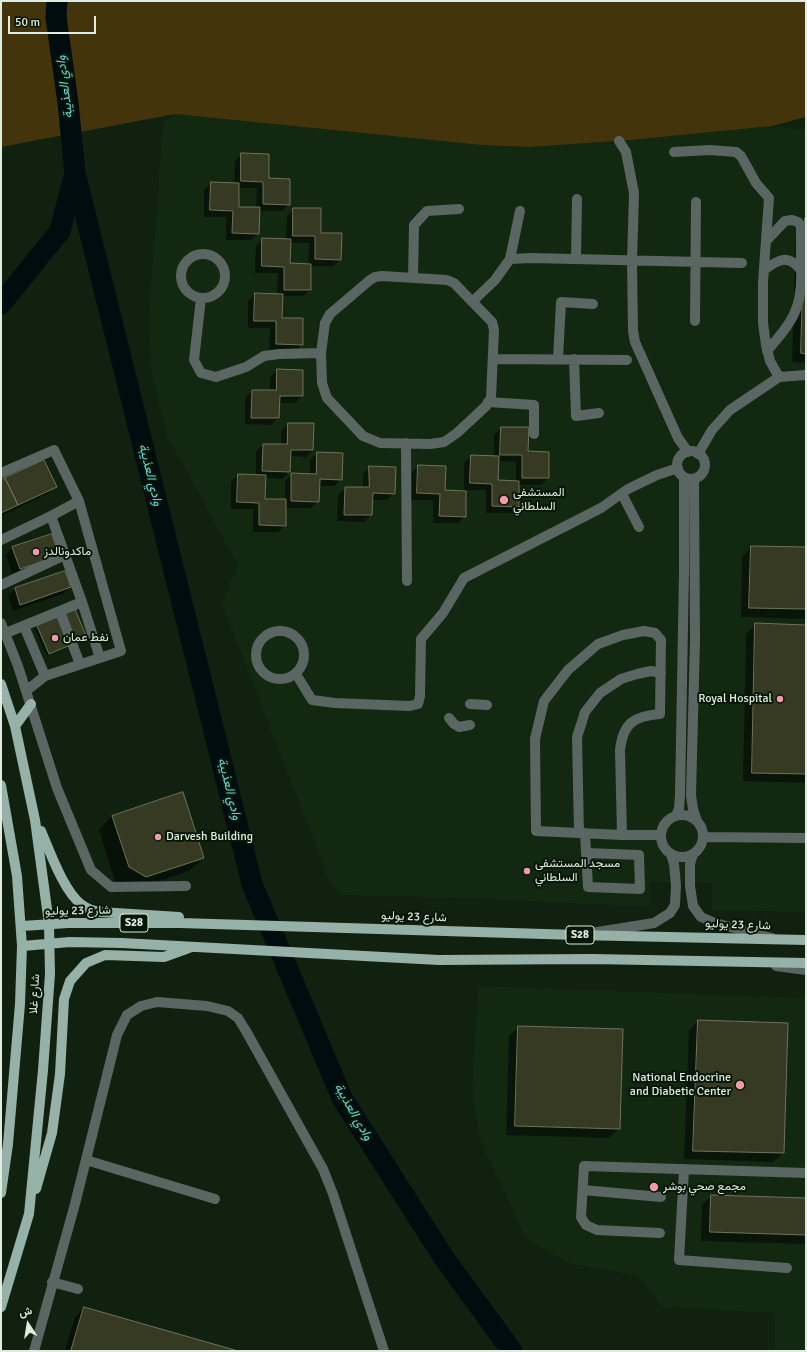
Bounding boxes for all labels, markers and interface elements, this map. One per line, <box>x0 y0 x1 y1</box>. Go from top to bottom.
scale bar <box>10 8 98 34</box>
text: 50 m <box>15 15 40 30</box>
water label: وادي العذيبة <box>53 55 77 119</box>
water label: وادي العذيبة <box>135 442 165 508</box>
place label: المستشفى السلطاني <box>513 486 564 514</box>
marker: المستشفى السلطاني <box>498 494 510 506</box>
place label: ماكدونالدز <box>44 545 91 559</box>
marker: ماكدونالدز <box>31 547 41 557</box>
place label: نفط عمان <box>63 631 109 645</box>
marker: نفط عمان <box>50 633 60 643</box>
place label: Royal Hospital <box>698 692 772 706</box>
marker: Royal Hospital <box>775 694 785 704</box>
water label: وادي العذيبة <box>214 756 244 822</box>
place label: Darvesh Building <box>166 830 253 844</box>
marker: Darvesh Building <box>153 832 163 842</box>
place label: مسجد المستشفى السلطاني <box>535 857 620 885</box>
marker: مسجد المستشفى السلطاني <box>522 866 532 876</box>
street label: شارع 23 يوليو <box>45 903 111 919</box>
street label: شارع 23 يوليو <box>381 909 447 925</box>
road number: S28 <box>120 914 148 932</box>
street label: شارع 23 يوليو <box>705 917 771 933</box>
road number: S28 <box>566 926 594 944</box>
street label: شارع غلا <box>27 974 43 1014</box>
place label: National Endocrine and Diabetic Center <box>630 1071 731 1099</box>
marker: National Endocrine and Diabetic Center <box>734 1079 746 1091</box>
water label: وادي العذيبة <box>330 1081 376 1143</box>
place label: مجمع صحي بوشر <box>663 1180 746 1194</box>
marker: مجمع صحي بوشر <box>648 1181 660 1193</box>
north arrow <box>8 1304 48 1344</box>
text: ش <box>18 1304 33 1320</box>

